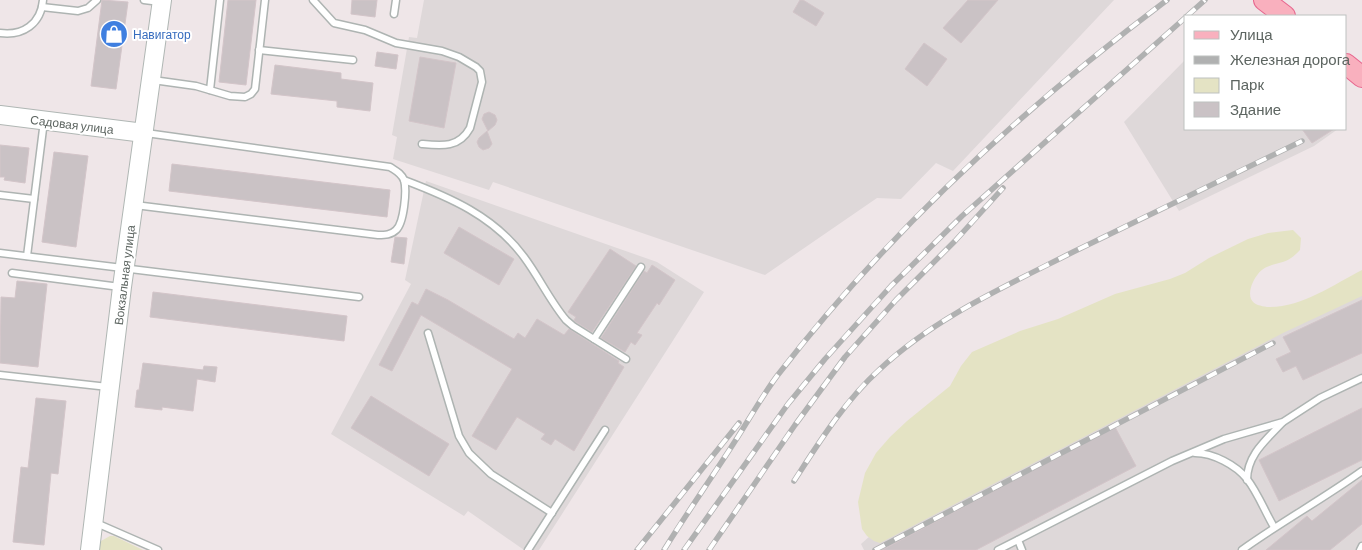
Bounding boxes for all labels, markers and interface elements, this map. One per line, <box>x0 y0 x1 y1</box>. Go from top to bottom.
legend <box>1184 15 1347 130</box>
shop icon: Навигатор <box>99 19 129 49</box>
text: Улица <box>1230 25 1273 43</box>
place label: Навигатор <box>133 27 191 42</box>
text: Железная дорога <box>1230 50 1351 68</box>
text: Парк <box>1230 75 1264 93</box>
text: Здание <box>1230 100 1281 118</box>
street label: Садовая улица <box>29 112 115 137</box>
street label: Вокзальная улица <box>111 224 138 326</box>

